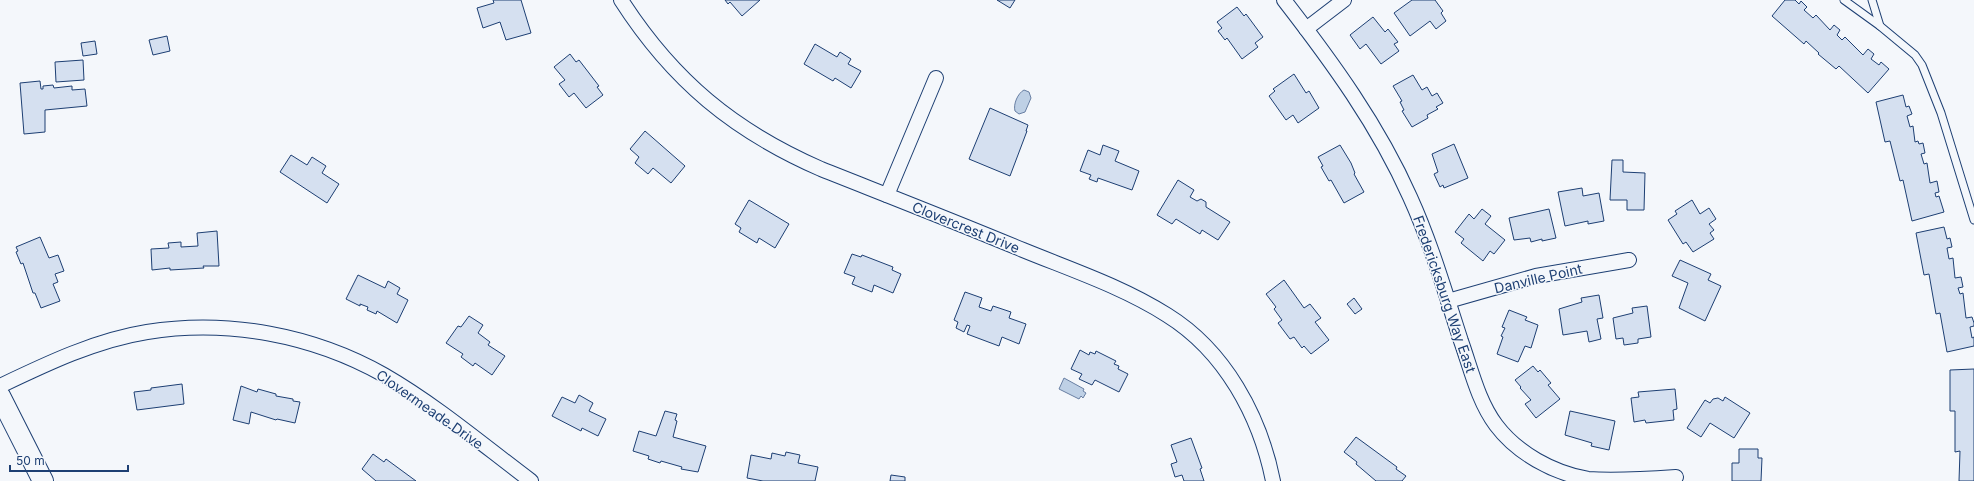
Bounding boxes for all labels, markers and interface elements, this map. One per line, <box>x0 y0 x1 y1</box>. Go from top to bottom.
street label: Clovercrest Drive <box>910 198 1022 256</box>
street label: Fredericksburg Way East <box>1410 213 1480 375</box>
street label: Danville Point <box>1492 260 1584 296</box>
street label: Clovermeade Drive <box>373 366 487 452</box>
scale bar <box>10 447 128 473</box>
text: 50 m <box>16 453 45 468</box>

